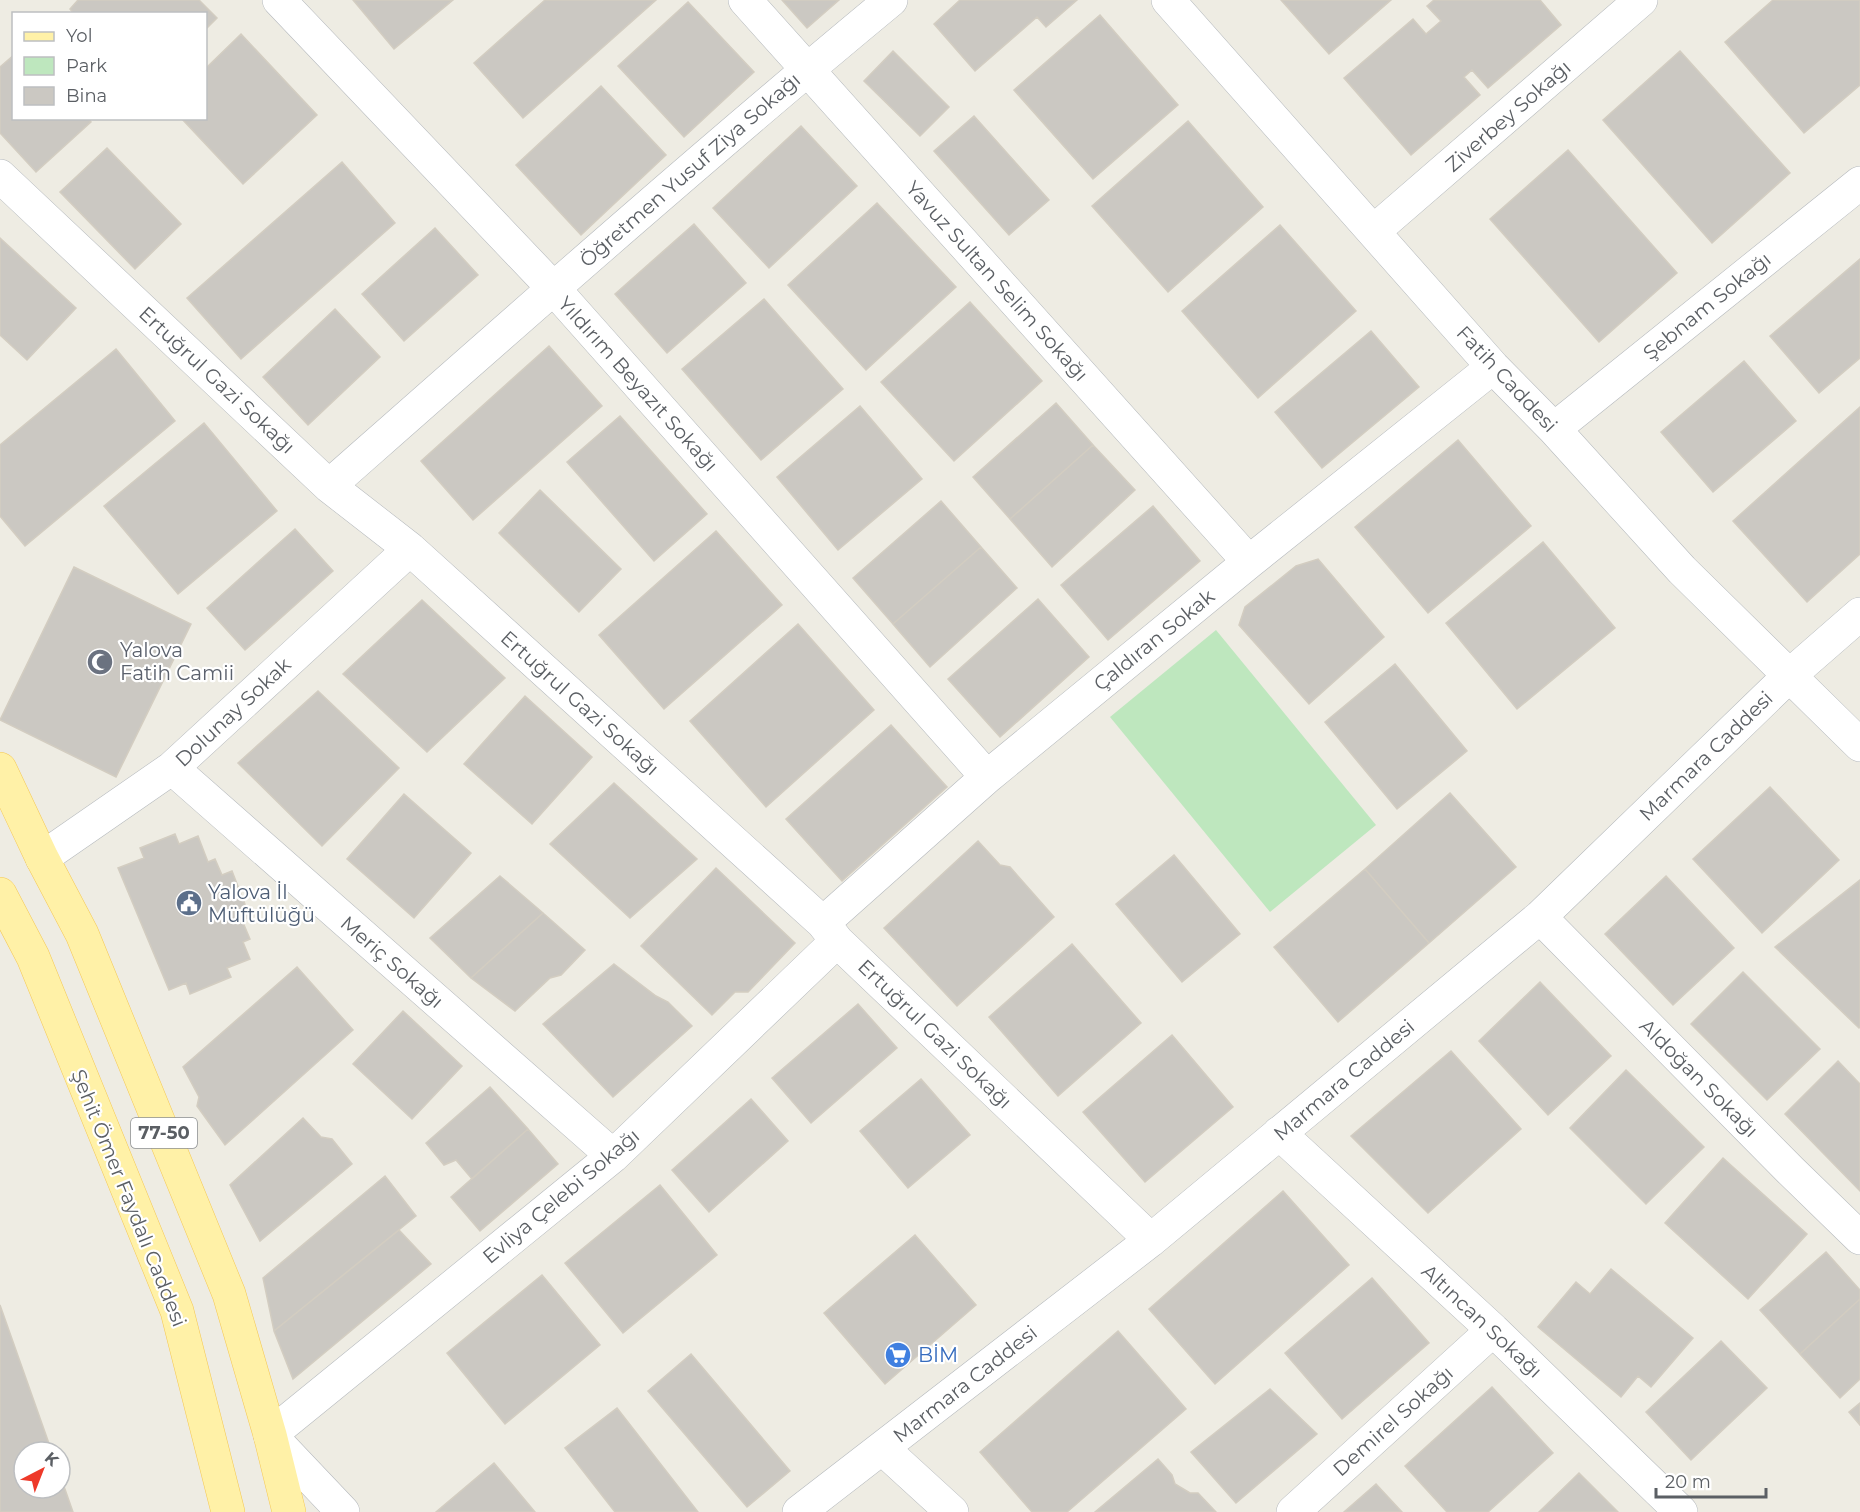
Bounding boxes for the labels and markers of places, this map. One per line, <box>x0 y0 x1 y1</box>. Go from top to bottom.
place label: Yalova Fatih Camii <box>120 638 234 685</box>
mosque icon: Yalova Fatih Camii <box>85 647 115 677</box>
place label: Yalova İl Müftülüğü <box>208 880 315 927</box>
public building icon: Yalova İl Müftülüğü <box>174 888 204 918</box>
supermarket icon: BİM <box>883 1340 913 1370</box>
place label: BİM <box>918 1343 958 1367</box>

